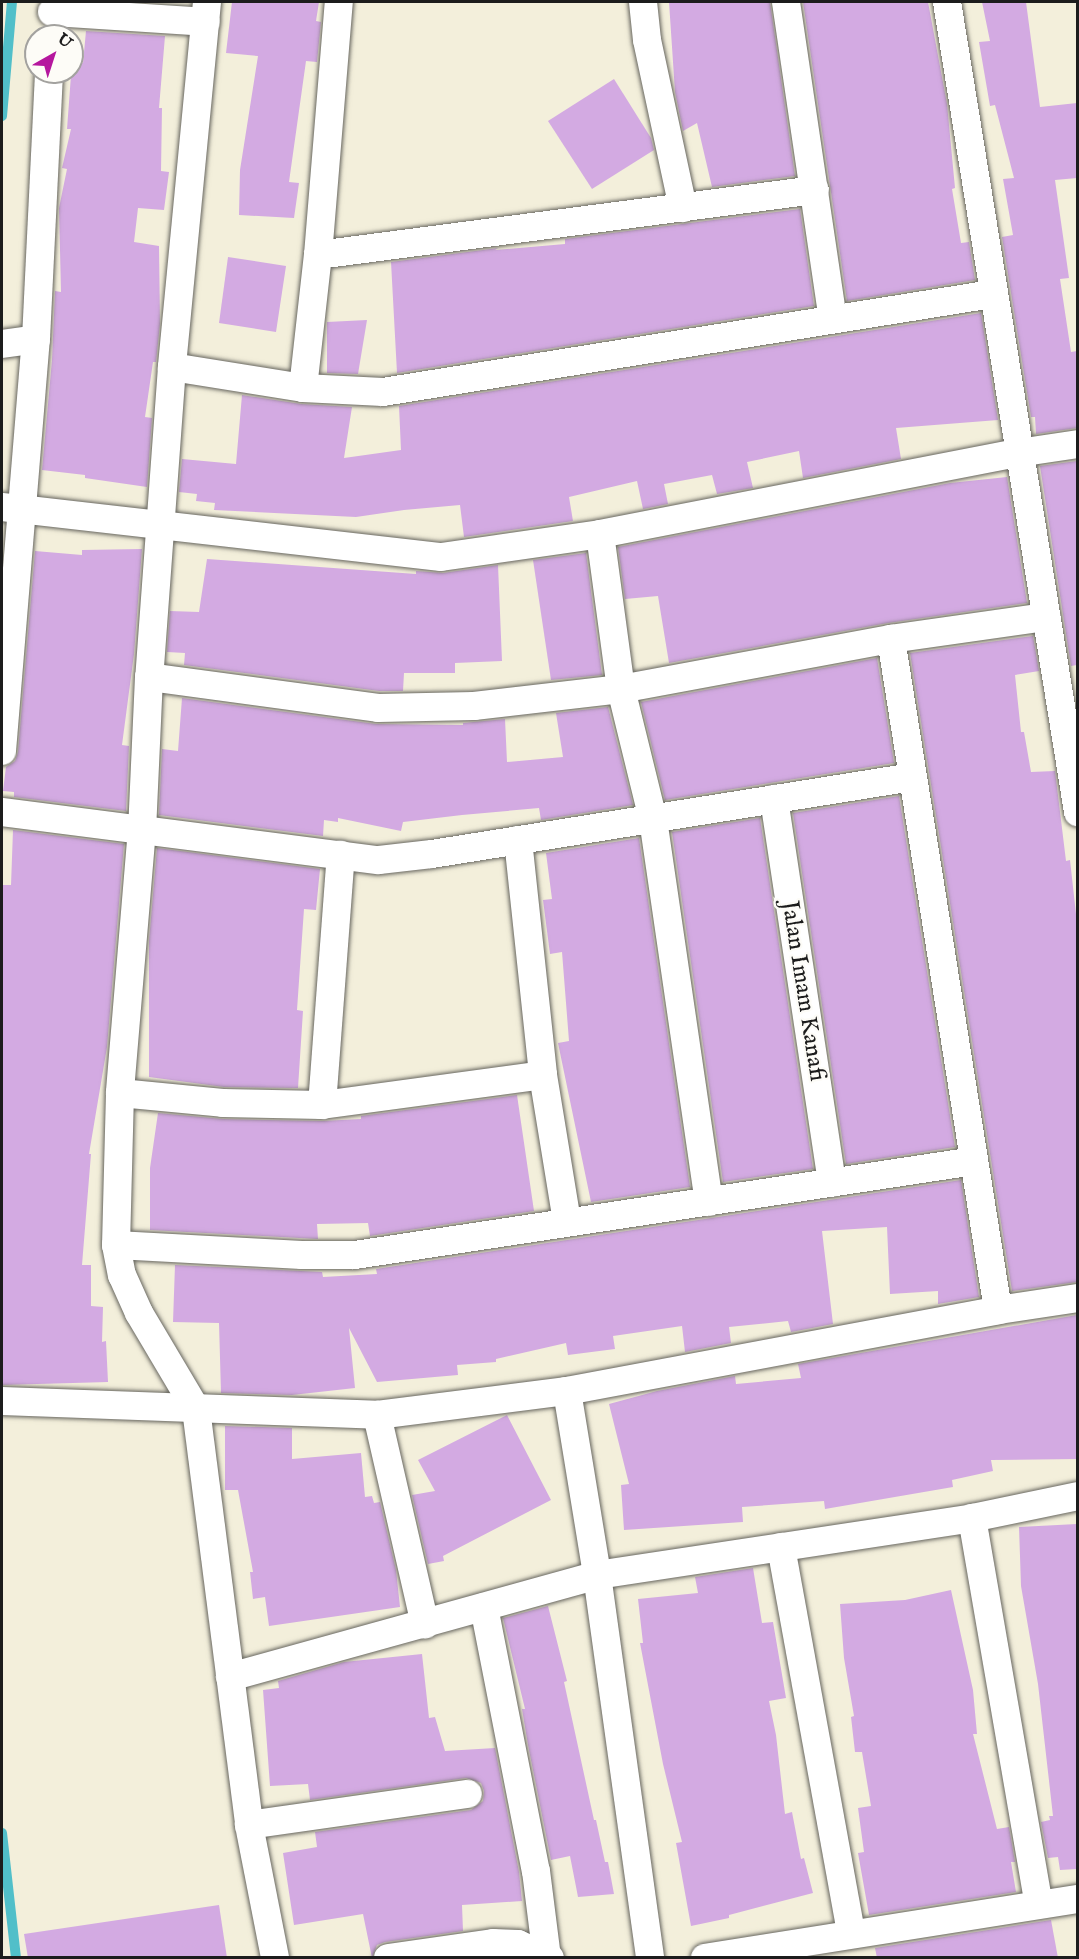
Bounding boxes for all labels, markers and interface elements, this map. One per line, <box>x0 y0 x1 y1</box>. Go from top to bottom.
north arrow <box>24 24 84 84</box>
text: U <box>53 30 76 54</box>
street label: Jalan Imam Kanafi <box>775 899 831 1083</box>

